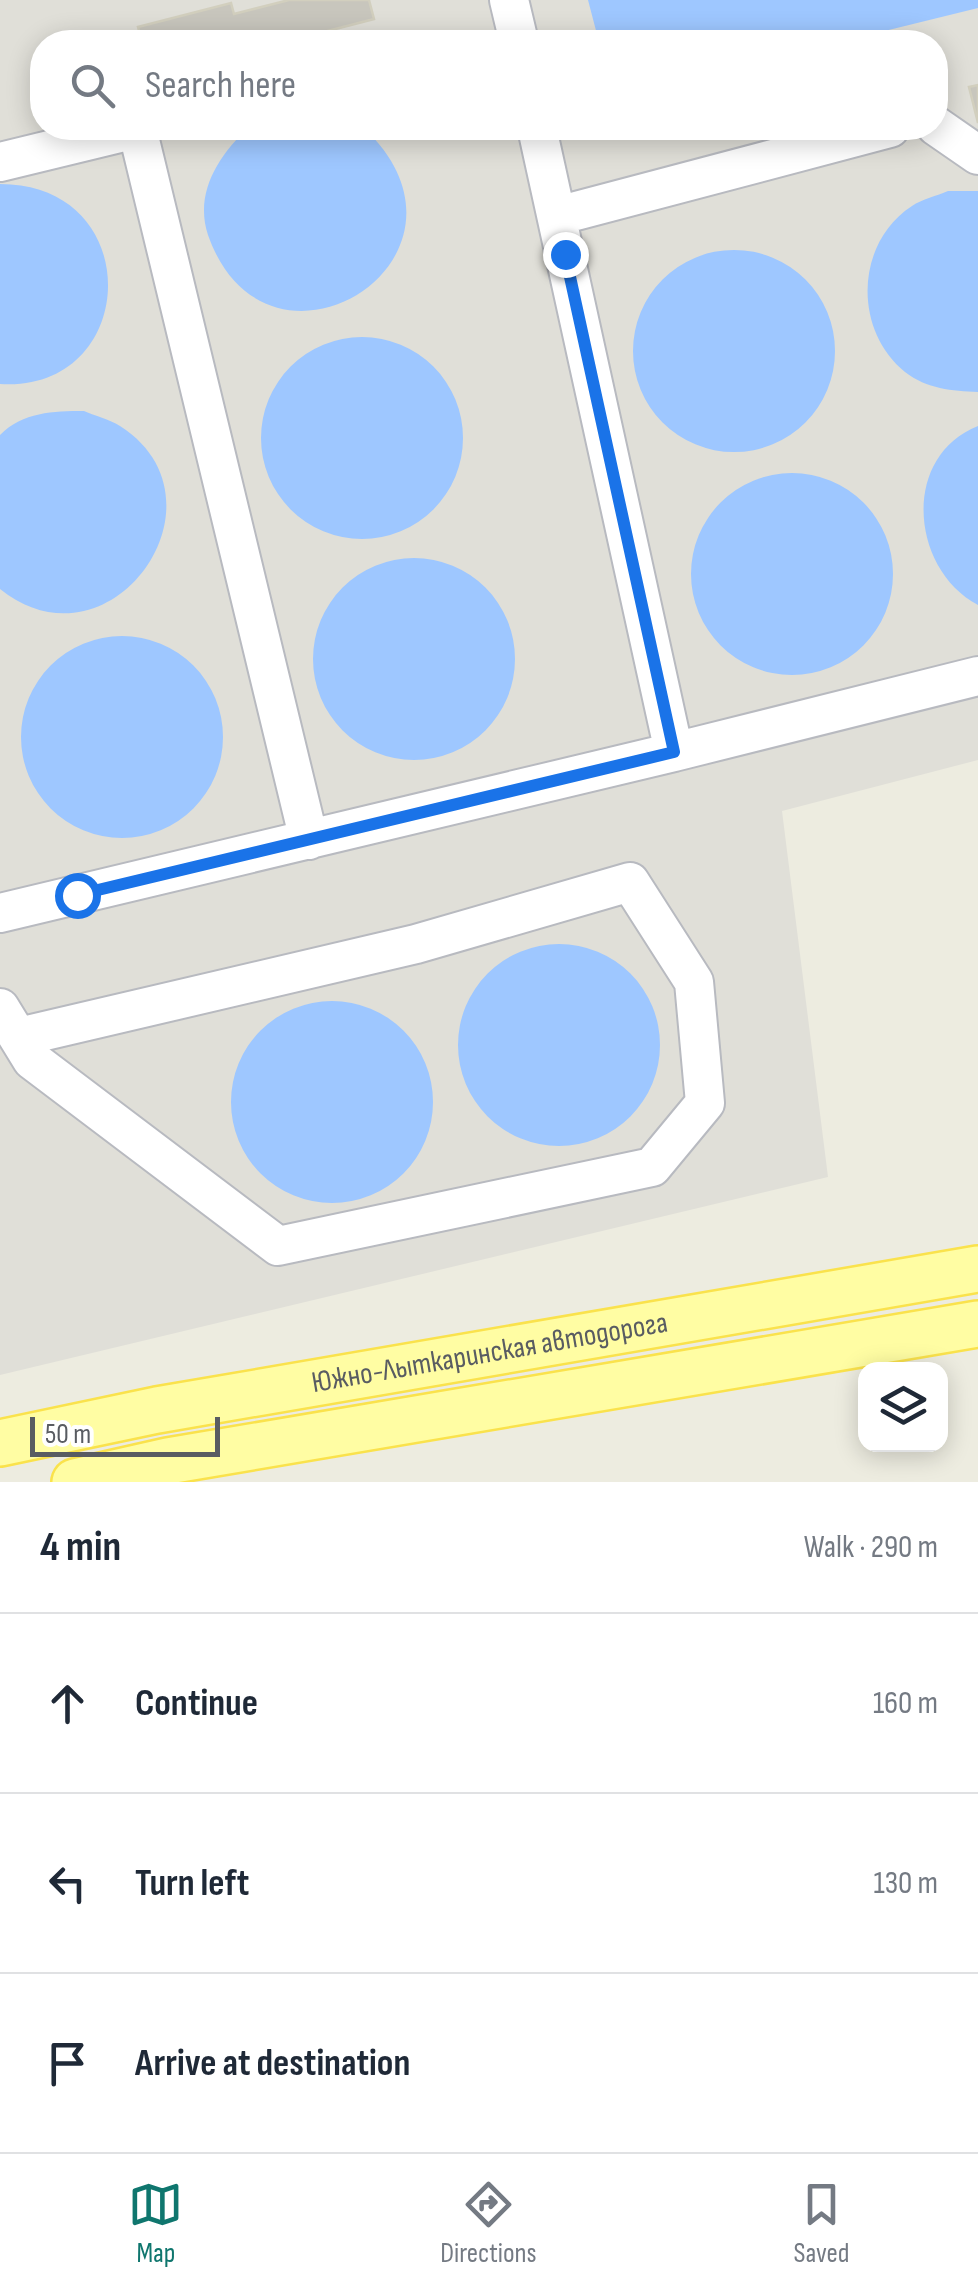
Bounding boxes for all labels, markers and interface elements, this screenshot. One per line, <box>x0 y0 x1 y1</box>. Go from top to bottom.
search box <box>30 30 948 140</box>
icon: search <box>65 58 120 113</box>
text: Search here <box>145 63 296 108</box>
route end <box>543 232 589 278</box>
route start <box>55 873 101 919</box>
street label: Южно-Лыткаринская автодорога <box>309 1305 670 1401</box>
map controls <box>858 1362 948 1452</box>
button: layers <box>858 1362 948 1452</box>
scale bar <box>30 1412 220 1456</box>
text: 50 m <box>45 1418 91 1451</box>
text: 4 min <box>40 1522 121 1573</box>
text: Walk · 290 m <box>804 1528 938 1567</box>
icon: ahead <box>40 1676 95 1731</box>
text: Continue <box>135 1681 258 1726</box>
text: 160 m <box>873 1684 938 1723</box>
icon: left <box>40 1856 95 1911</box>
text: Turn left <box>135 1861 249 1906</box>
text: 130 m <box>873 1864 938 1903</box>
icon: arrive <box>40 2036 95 2091</box>
text: Arrive at destination <box>135 2041 410 2086</box>
tab: Map <box>128 2177 183 2270</box>
tab: Directions <box>440 2177 537 2270</box>
tab: Saved <box>793 2177 850 2270</box>

